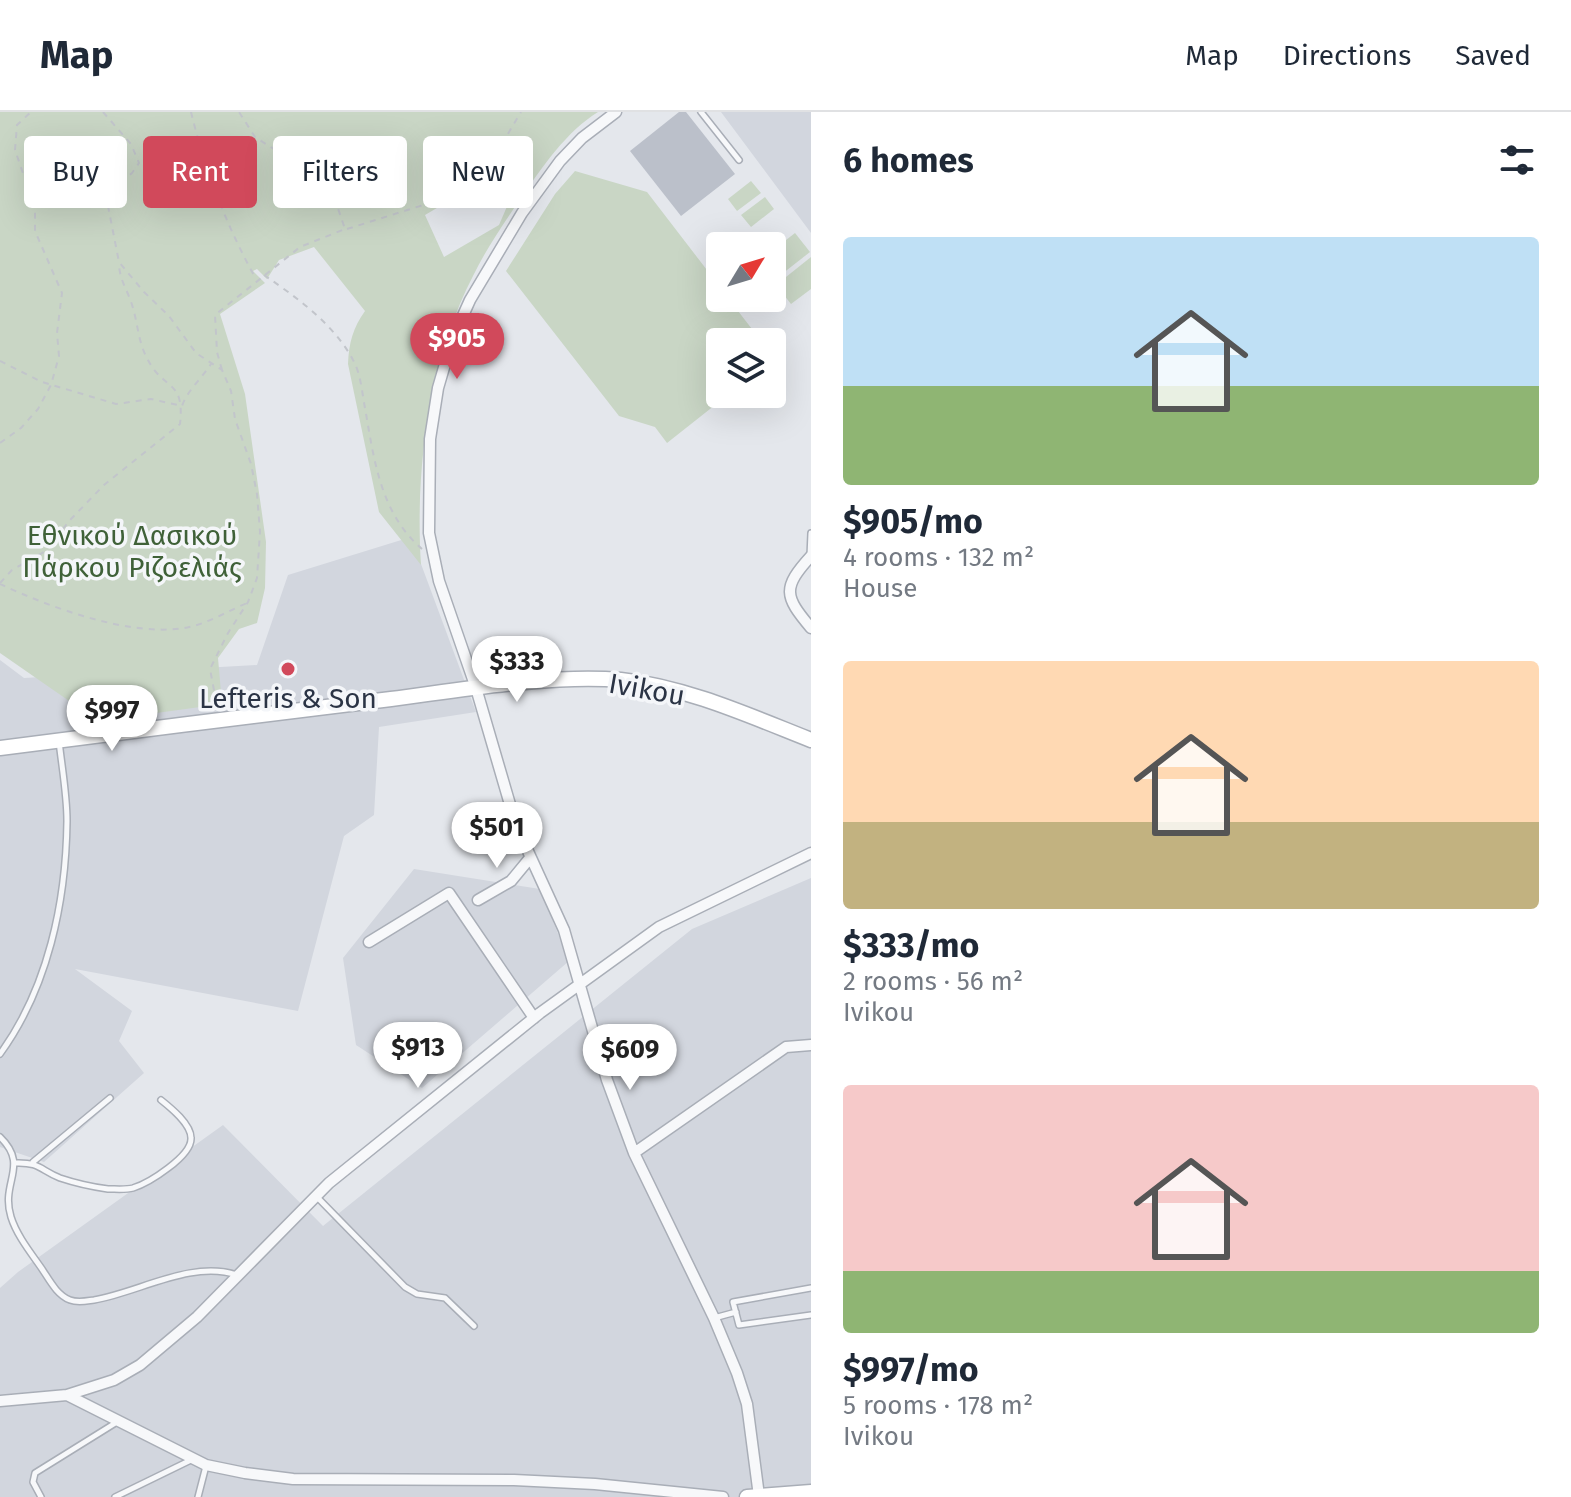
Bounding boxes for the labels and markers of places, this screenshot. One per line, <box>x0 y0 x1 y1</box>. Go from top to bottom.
pin: $905 <box>410 313 504 381</box>
pin: $333 <box>470 636 564 704</box>
marker: Lefteris & Son <box>279 660 297 678</box>
place label: Lefteris & Son <box>199 682 377 715</box>
pin: $997 <box>65 685 159 753</box>
pin: $501 <box>450 802 544 870</box>
pin: $913 <box>371 1022 465 1090</box>
pin: $609 <box>583 1024 677 1092</box>

